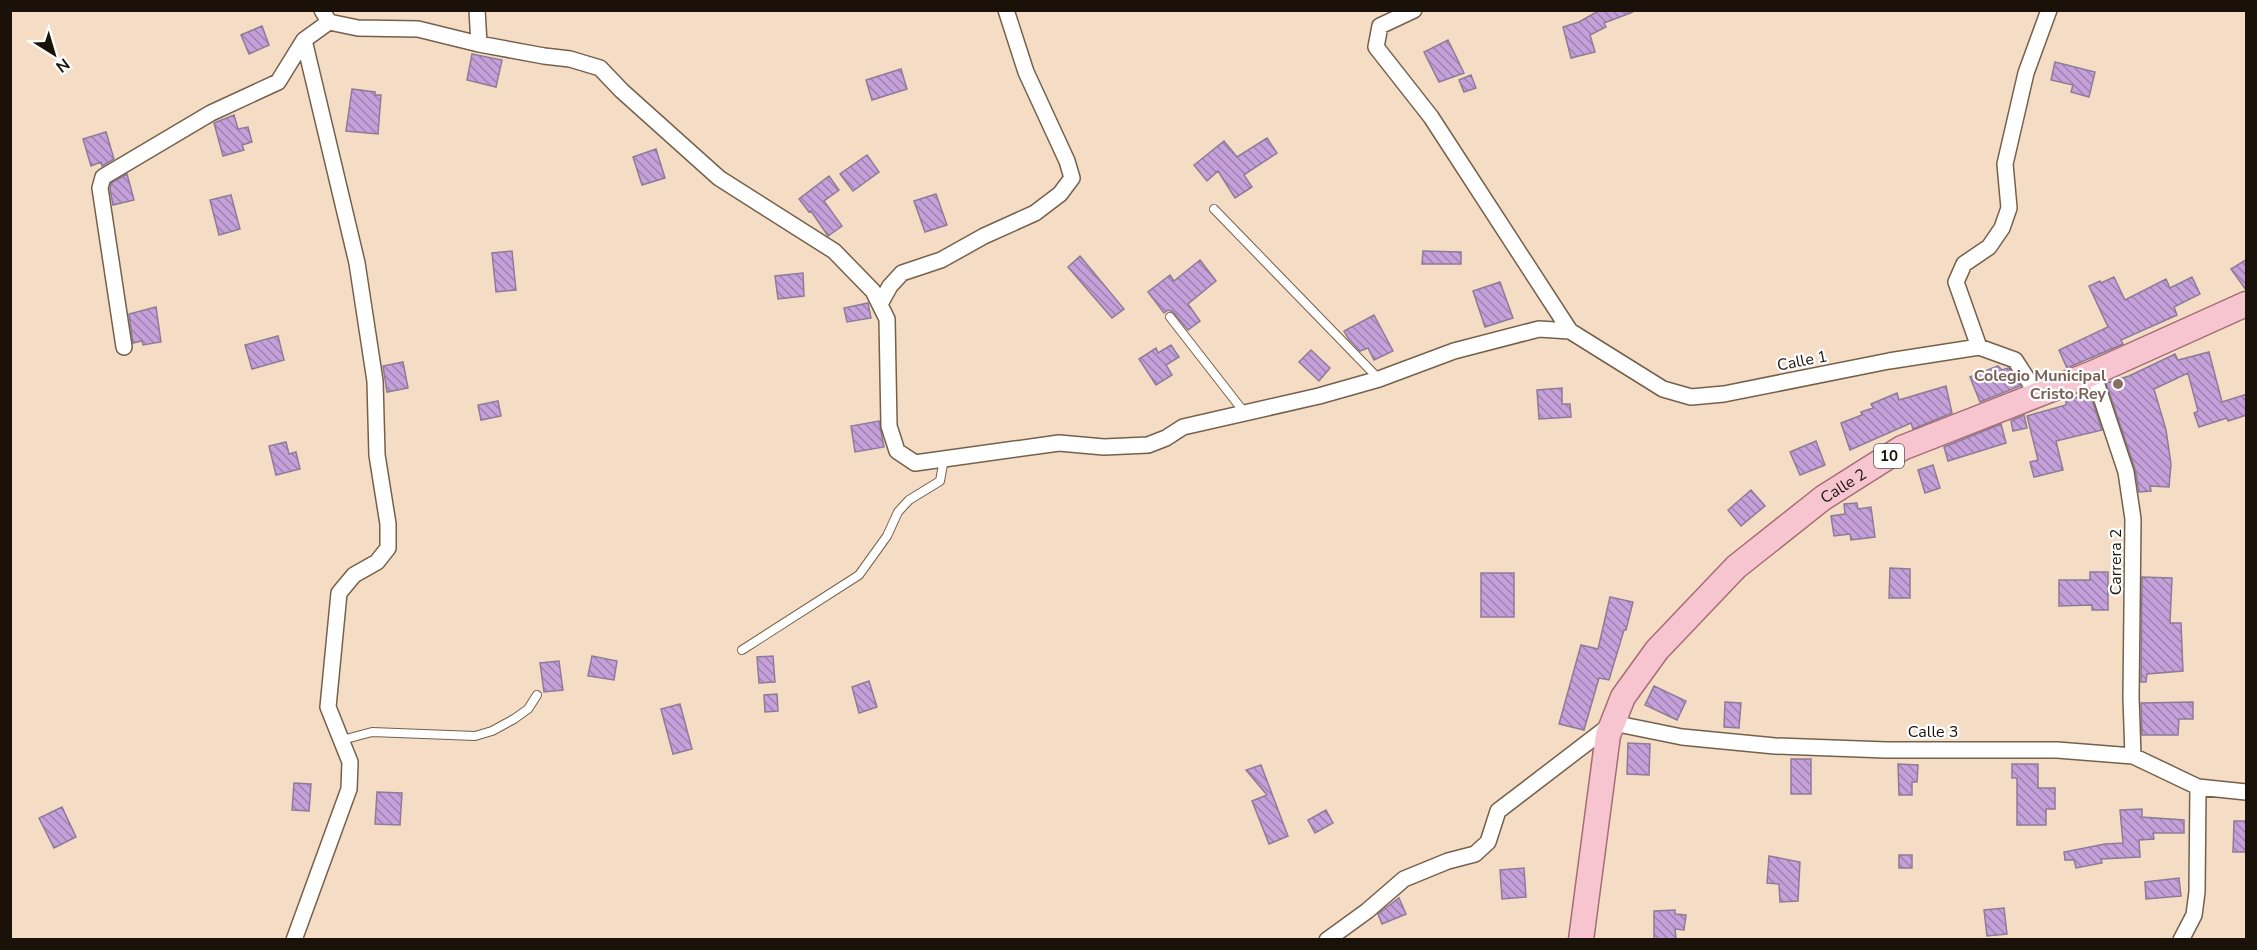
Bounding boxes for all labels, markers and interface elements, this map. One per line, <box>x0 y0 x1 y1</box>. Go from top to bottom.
north arrow <box>24 24 84 84</box>
text: N <box>51 53 74 78</box>
street label: Calle 1 <box>1775 345 1829 377</box>
place label: Colegio Municipal Cristo Rey <box>1974 365 2107 405</box>
marker: Colegio Municipal Cristo Rey <box>2111 377 2125 391</box>
road number: 10 <box>1874 444 1904 468</box>
street label: Calle 2 <box>1816 463 1871 509</box>
street label: Carrera 2 <box>2105 529 2127 595</box>
street label: Calle 3 <box>1908 721 1958 743</box>

